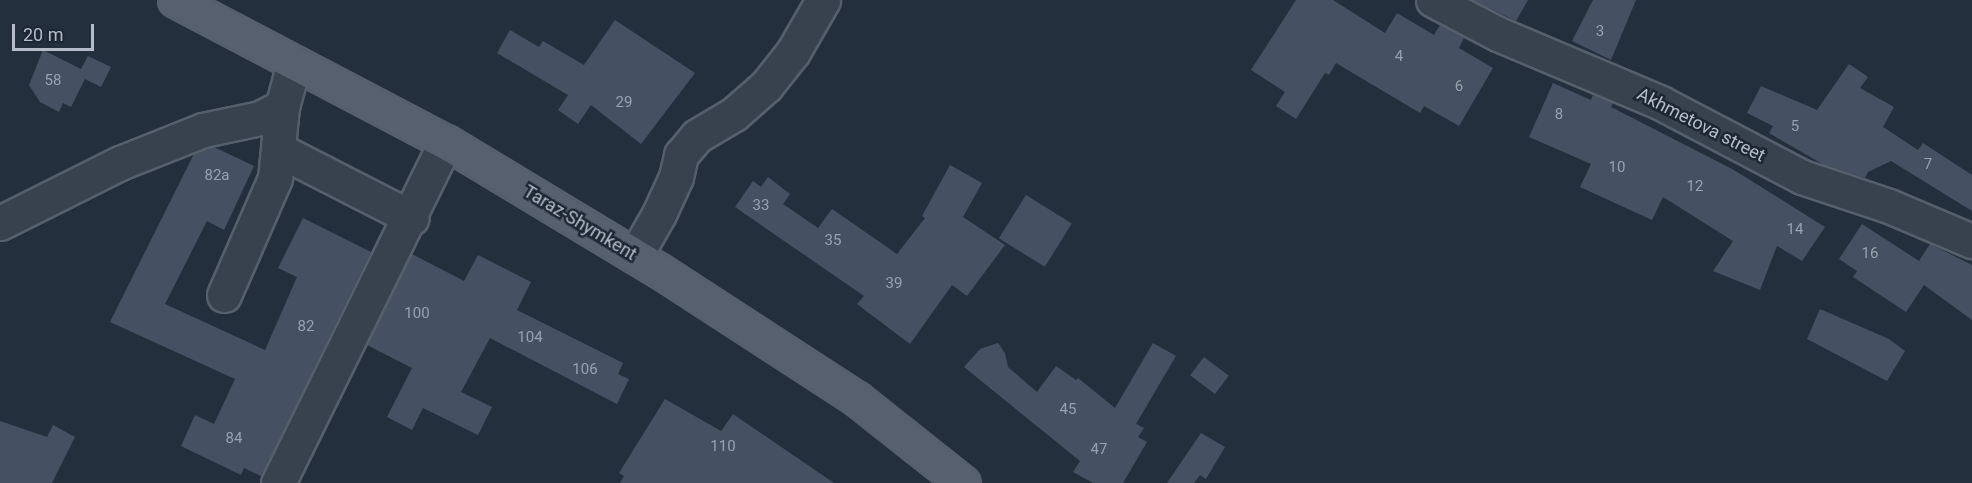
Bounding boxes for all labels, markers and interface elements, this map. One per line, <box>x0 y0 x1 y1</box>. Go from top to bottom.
scale bar <box>15 12 98 50</box>
house number: 3 <box>1596 23 1604 41</box>
text: 20 m <box>23 24 63 45</box>
house number: 4 <box>1395 48 1403 66</box>
house number: 58 <box>45 72 61 90</box>
house number: 6 <box>1455 78 1463 96</box>
street label: Akhmetova street <box>1633 83 1769 167</box>
house number: 29 <box>616 94 632 112</box>
house number: 8 <box>1555 106 1563 124</box>
house number: 5 <box>1791 118 1799 136</box>
house number: 7 <box>1924 156 1932 174</box>
house number: 10 <box>1609 159 1625 177</box>
house number: 82а <box>204 167 230 185</box>
house number: 12 <box>1687 178 1703 196</box>
street label: Taraz-Shymkent <box>519 181 641 265</box>
house number: 33 <box>753 197 769 215</box>
house number: 14 <box>1787 221 1803 239</box>
house number: 35 <box>825 232 841 250</box>
house number: 16 <box>1862 245 1878 263</box>
house number: 39 <box>886 275 902 293</box>
house number: 100 <box>404 305 430 323</box>
house number: 82 <box>298 318 314 336</box>
house number: 104 <box>517 329 543 347</box>
house number: 106 <box>572 361 598 379</box>
house number: 45 <box>1060 401 1076 419</box>
house number: 84 <box>226 430 242 448</box>
house number: 110 <box>710 438 736 456</box>
house number: 47 <box>1091 441 1107 459</box>

